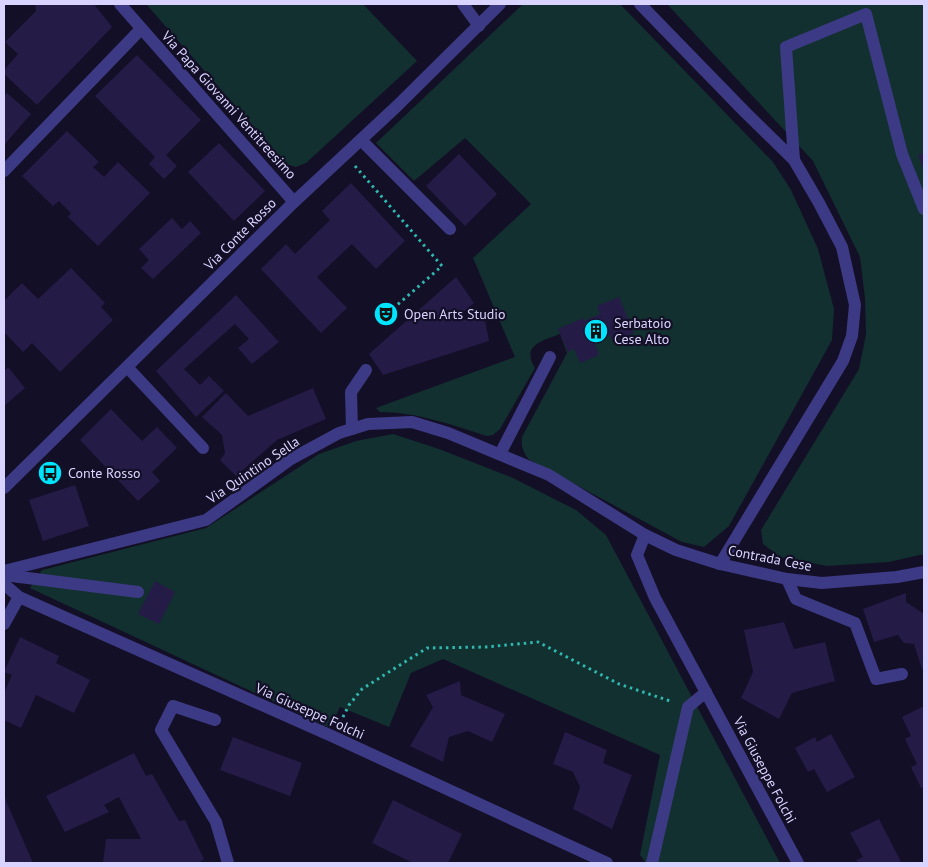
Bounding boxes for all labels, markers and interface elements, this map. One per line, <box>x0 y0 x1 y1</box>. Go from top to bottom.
street label: Via Papa Giovanni Ventitreesimo <box>157 26 300 183</box>
street label: Via Conte Rosso <box>199 194 280 275</box>
theatre icon: Open Arts Studio <box>373 301 399 327</box>
place label: Open Arts Studio <box>404 305 505 323</box>
place label: Serbatoio Cese Alto <box>614 314 671 348</box>
building icon: Serbatoio Cese Alto <box>583 318 609 344</box>
street label: Via Quintino Sella <box>202 432 303 508</box>
bus stop icon: Conte Rosso <box>37 460 63 486</box>
place label: Conte Rosso <box>68 464 141 482</box>
street label: Contrada Cese <box>727 541 813 575</box>
street label: Via Giuseppe Folchi <box>252 678 367 743</box>
street label: Via Giuseppe Folchi <box>729 713 801 826</box>

